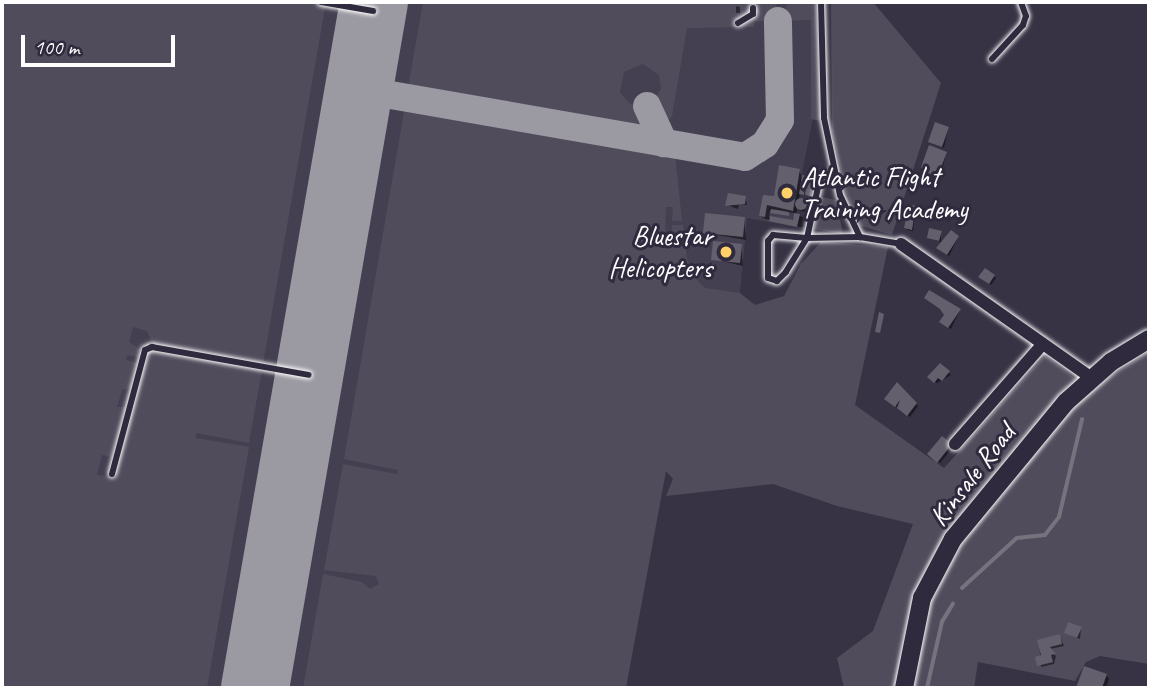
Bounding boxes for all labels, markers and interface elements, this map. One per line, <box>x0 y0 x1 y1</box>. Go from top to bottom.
scale bar <box>24 21 178 65</box>
text: 100 m <box>34 34 79 60</box>
place label: Atlantic Flight Training Academy <box>801 160 968 226</box>
marker: Atlantic Flight Training Academy <box>779 185 795 201</box>
place label: Bluestar Helicopters <box>609 219 712 285</box>
marker: Bluestar Helicopters <box>718 244 734 260</box>
street label: Kinsale Road <box>922 417 1022 533</box>

